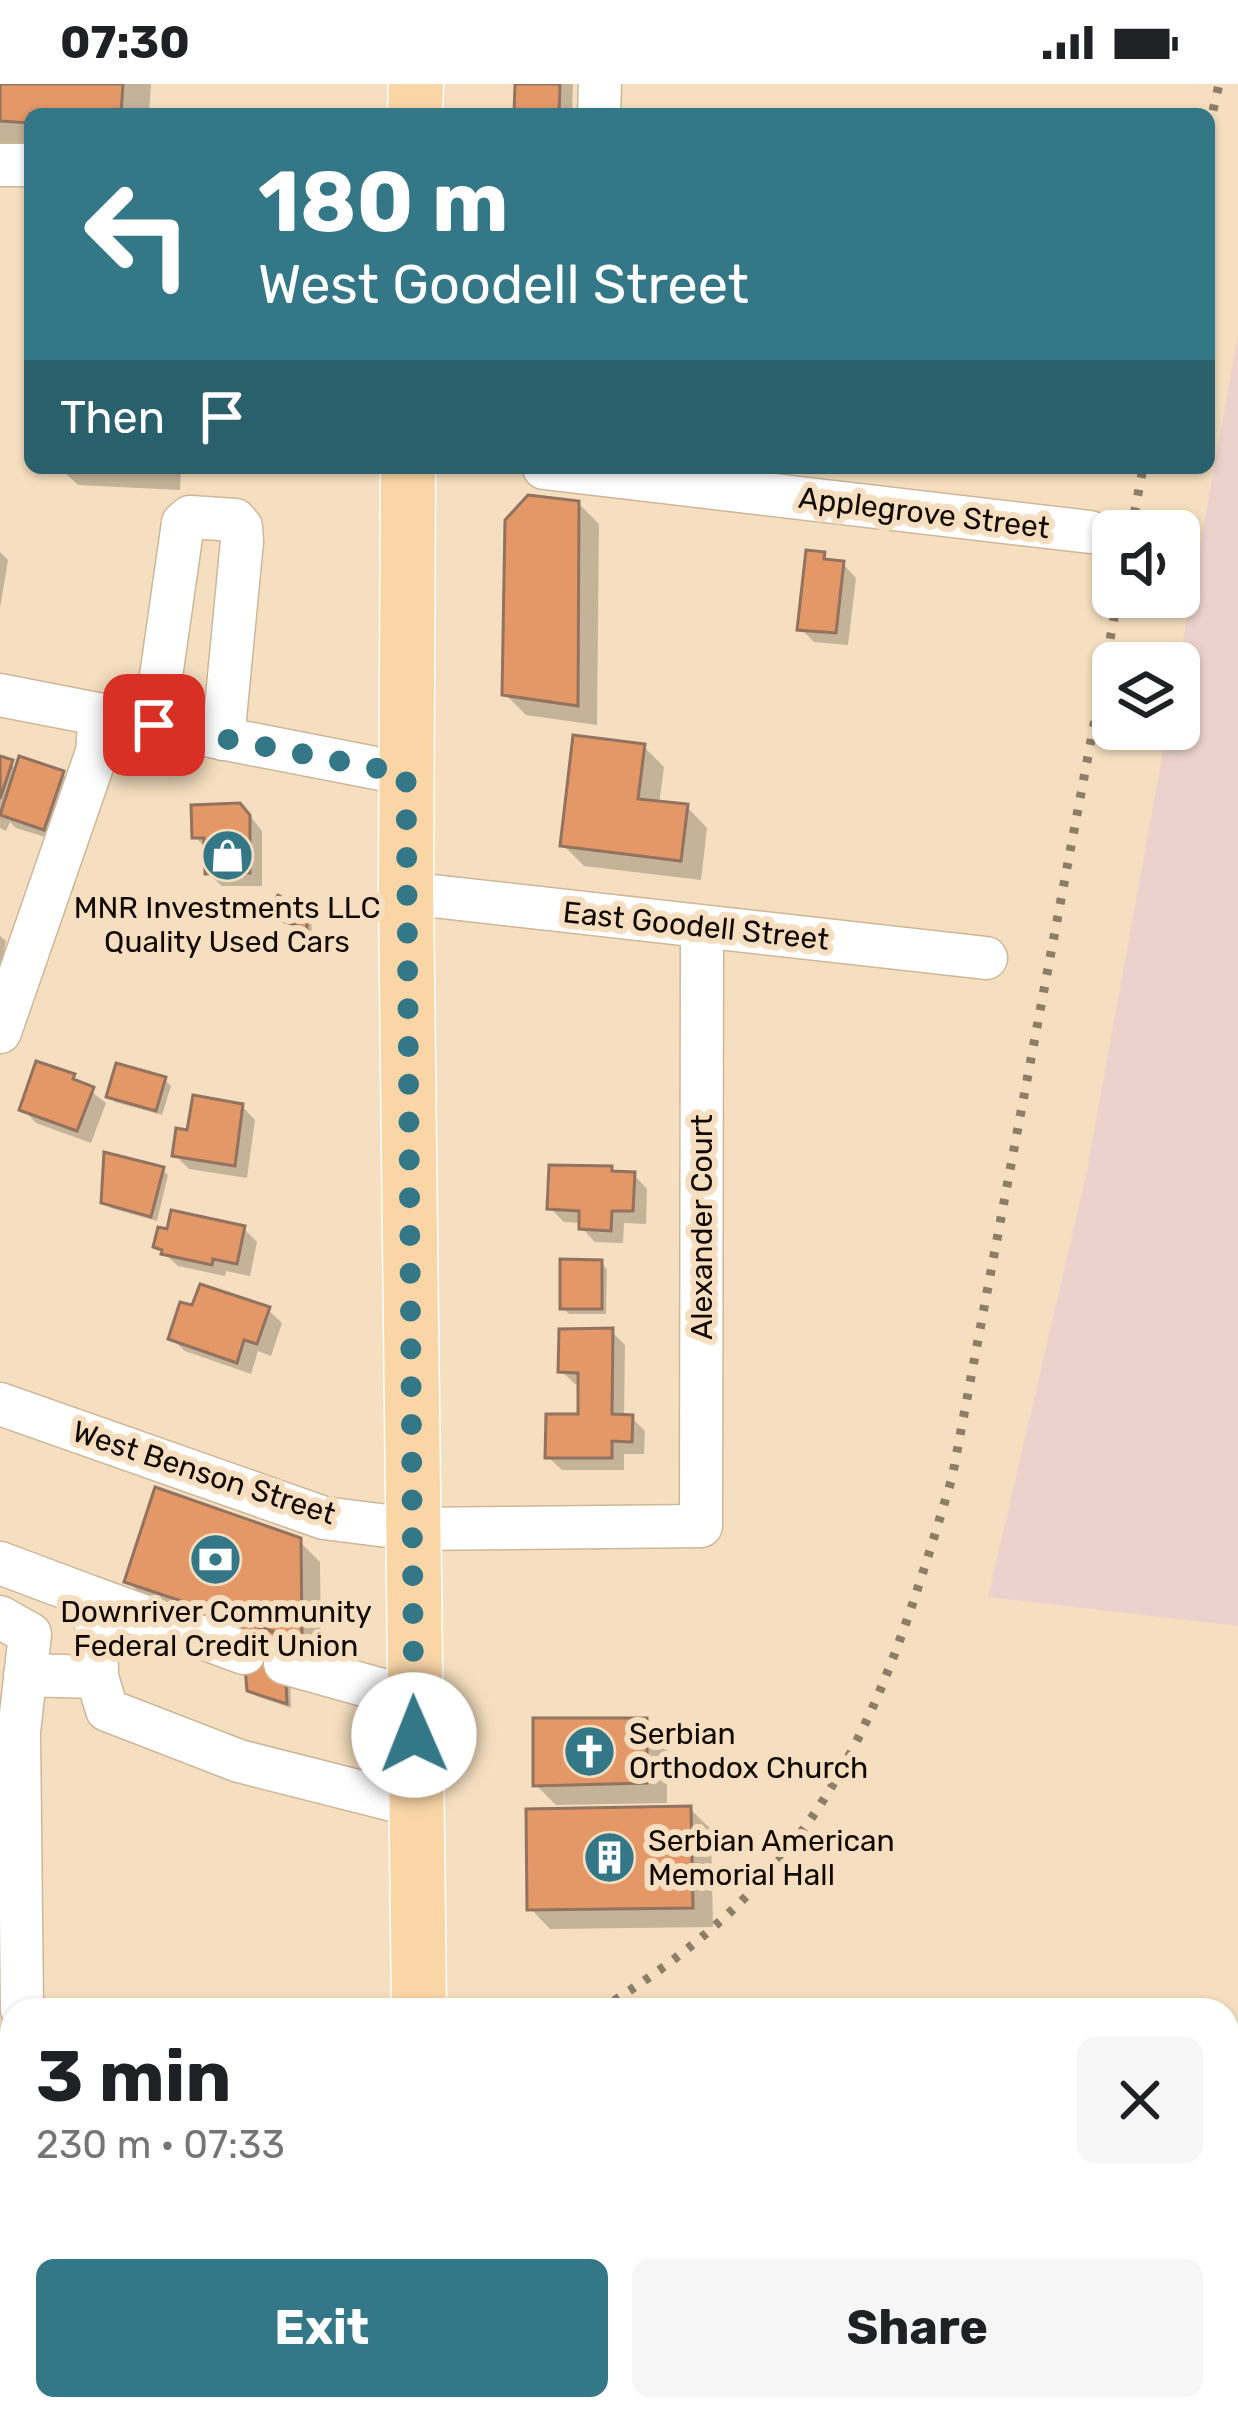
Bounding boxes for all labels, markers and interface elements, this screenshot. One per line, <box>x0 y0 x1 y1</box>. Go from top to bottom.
text: 07:30 <box>60 16 190 69</box>
text: 180 m <box>258 152 509 252</box>
icon: left <box>60 156 216 312</box>
text: West Goodell Street <box>258 253 749 317</box>
icon: arrive <box>189 384 255 450</box>
text: Then <box>60 391 165 444</box>
street label: Applegrove Street <box>796 480 1052 546</box>
map controls <box>1092 510 1200 750</box>
button: sound <box>1092 510 1200 618</box>
button: layers <box>1092 642 1200 750</box>
pin <box>103 674 205 776</box>
icon: arrive <box>121 692 187 758</box>
shop icon: MNR Investments LLC Quality Used Cars <box>199 828 255 884</box>
place label: MNR Investments LLC Quality Used Cars <box>74 890 380 960</box>
street label: East Goodell Street <box>561 894 831 958</box>
street label: Alexander Court <box>684 1114 720 1340</box>
street label: West Benson Street <box>68 1413 340 1533</box>
bank icon: Downriver Community Federal Credit Union <box>188 1532 244 1588</box>
place label: Downriver Community Federal Credit Union <box>60 1594 372 1664</box>
position arrow <box>351 1672 477 1798</box>
place label: Serbian Orthodox Church <box>629 1716 868 1786</box>
church icon: Serbian Orthodox Church <box>562 1723 618 1779</box>
place label: Serbian American Memorial Hall <box>648 1823 895 1893</box>
building icon: Serbian American Memorial Hall <box>581 1830 637 1886</box>
text: 3 min <box>36 2034 232 2119</box>
button: close <box>1077 2037 1203 2163</box>
text: 230 m · 07:33 <box>36 2122 285 2168</box>
button: Exit <box>36 2259 608 2397</box>
button: Share <box>632 2259 1203 2397</box>

